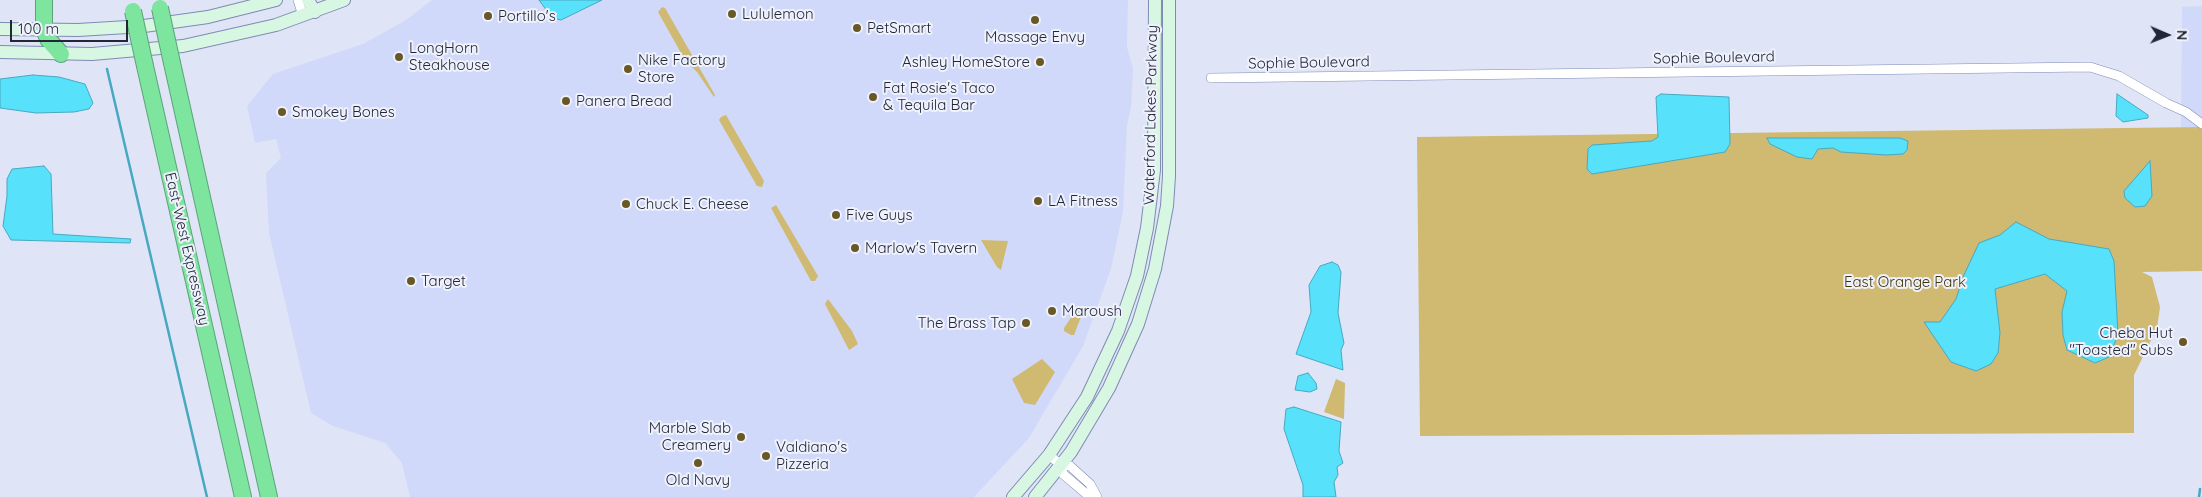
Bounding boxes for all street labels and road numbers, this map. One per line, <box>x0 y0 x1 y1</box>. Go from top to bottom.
street label: Waterford Lakes Parkway <box>1140 25 1162 205</box>
street label: Sophie Boulevard <box>1653 48 1775 68</box>
street label: Sophie Boulevard <box>1248 53 1370 73</box>
street label: East-West Expressway <box>161 171 213 327</box>

